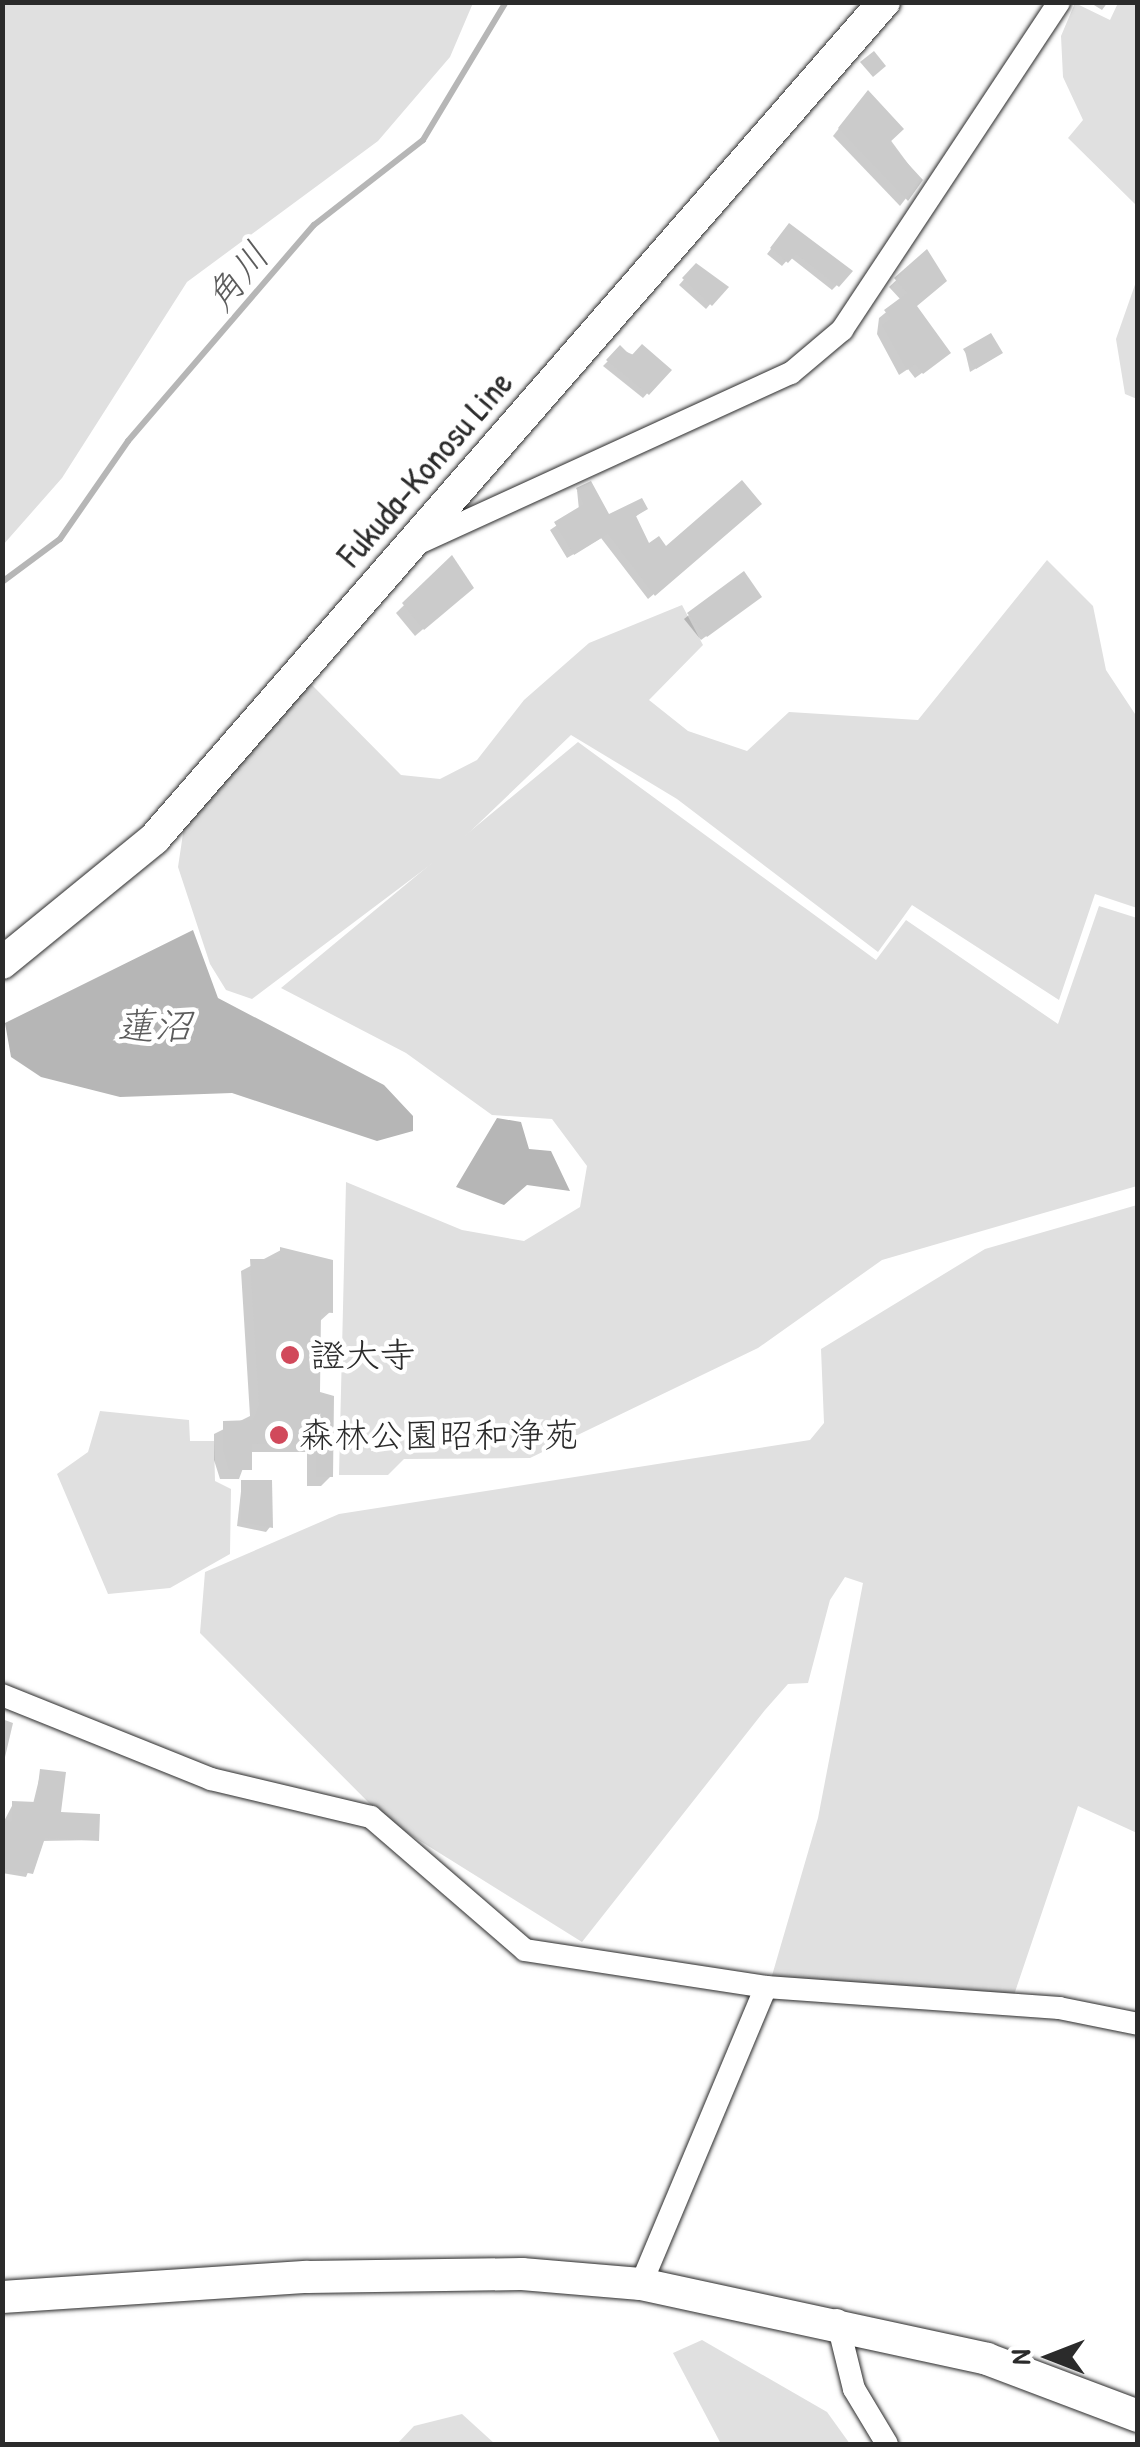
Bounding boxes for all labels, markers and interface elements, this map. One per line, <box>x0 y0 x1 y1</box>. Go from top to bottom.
water label: 角川 <box>195 233 279 321</box>
street label: Fukuda-Konosu Line <box>329 363 521 575</box>
water label: 蓮沼 <box>116 1003 192 1049</box>
place label: 證大寺 <box>310 1334 415 1376</box>
marker: 證大寺 <box>279 1344 301 1366</box>
place label: 森林公園昭和浄苑 <box>299 1414 579 1456</box>
marker: 森林公園昭和浄苑 <box>268 1424 290 1446</box>
north arrow <box>1000 2307 1100 2407</box>
text: N <box>1001 2350 1039 2364</box>

